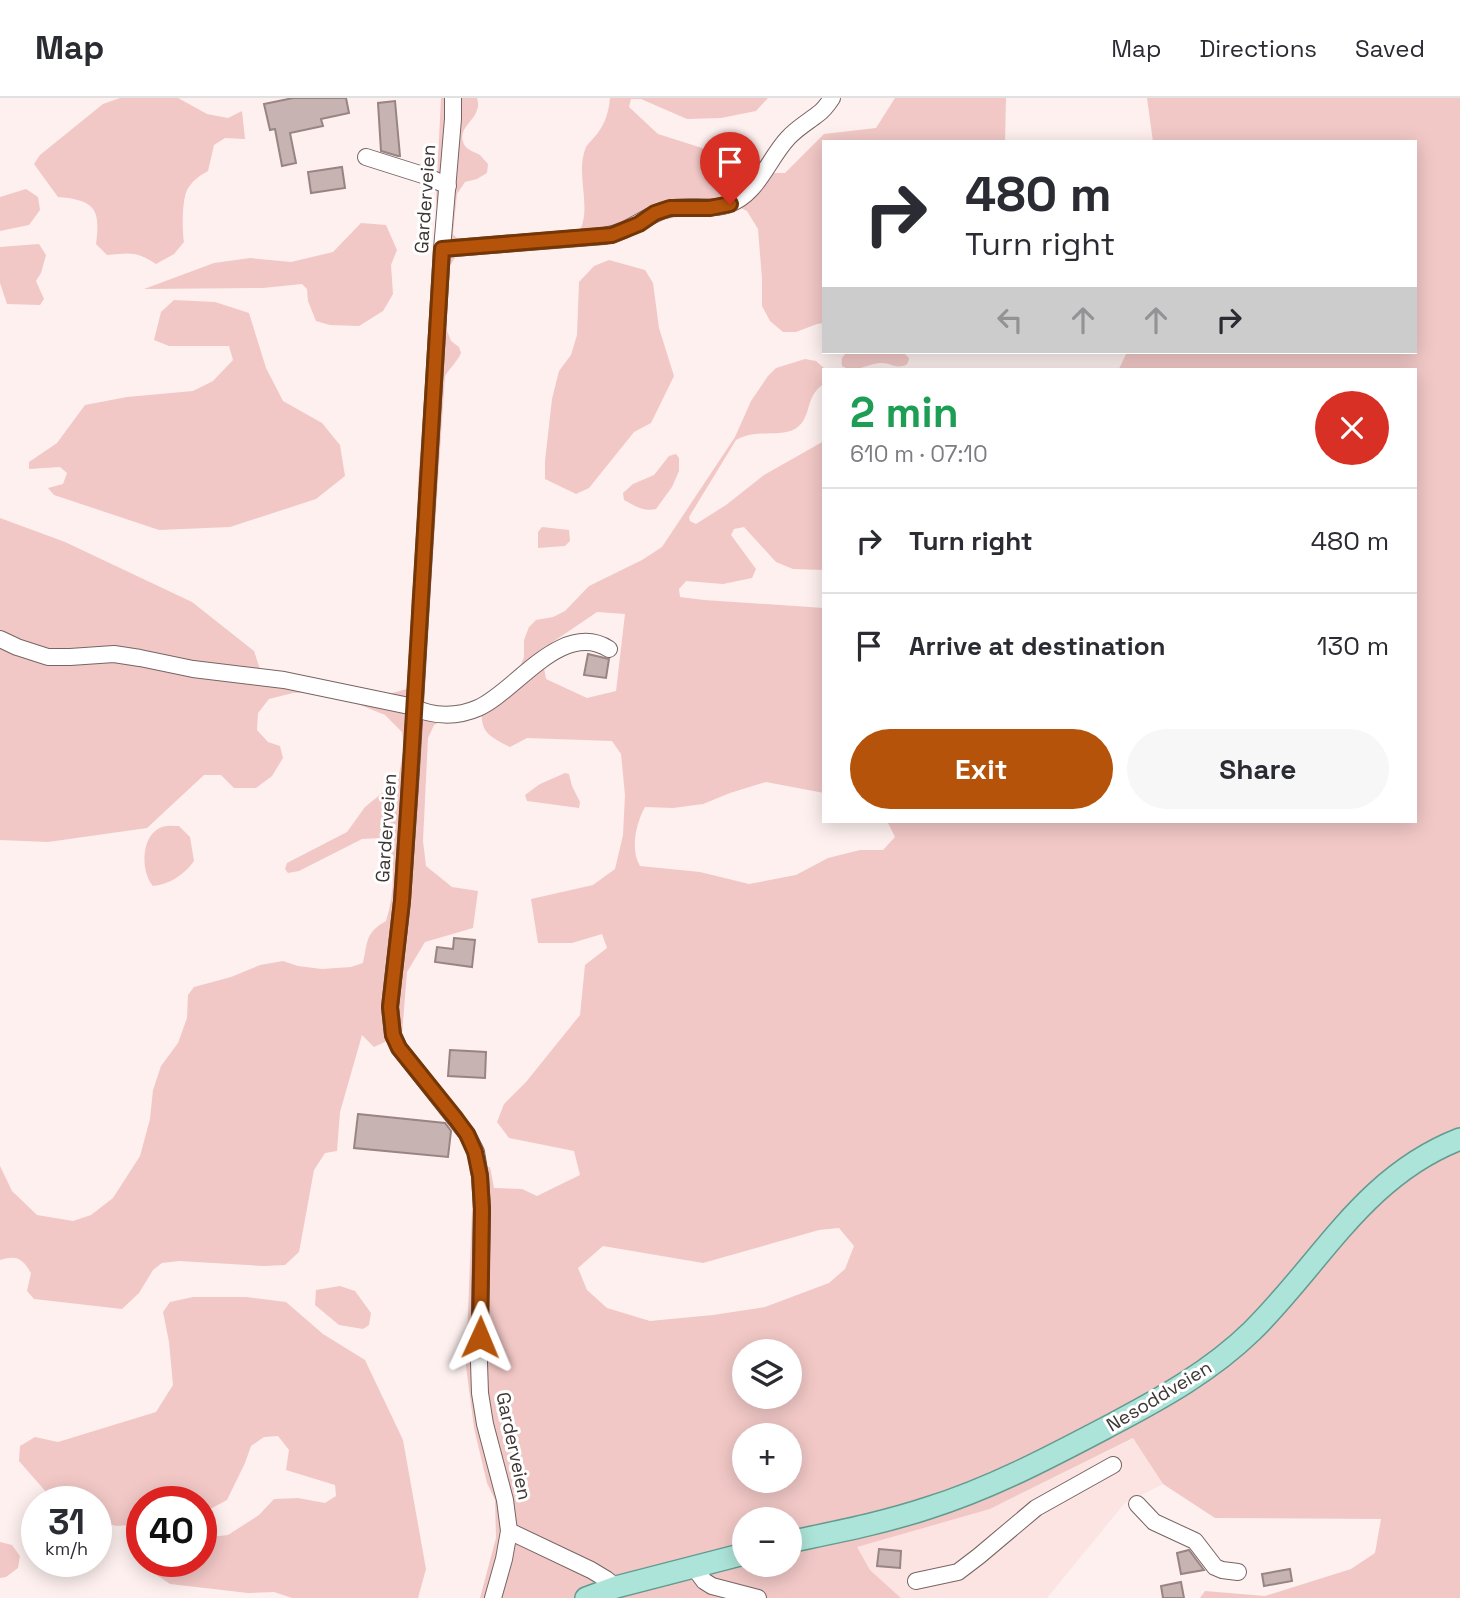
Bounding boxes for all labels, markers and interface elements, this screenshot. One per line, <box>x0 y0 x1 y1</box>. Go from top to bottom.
text: Map <box>35 27 104 69</box>
text: Map <box>1111 33 1161 64</box>
text: Directions <box>1199 33 1317 64</box>
text: Saved <box>1355 33 1425 64</box>
pin <box>700 132 760 204</box>
street label: Garderveien <box>409 143 441 255</box>
icon: arrive <box>711 143 749 181</box>
text: 480 m <box>965 163 1112 225</box>
icon: right <box>850 168 941 259</box>
text: Turn right <box>965 224 1115 264</box>
icon: left <box>991 301 1029 339</box>
icon: ahead <box>1064 301 1102 339</box>
icon: ahead <box>1137 301 1175 339</box>
icon: right <box>1210 301 1248 339</box>
text: 2 min <box>850 386 959 439</box>
button: close <box>1315 391 1389 465</box>
text: 610 m · 07:10 <box>850 439 988 469</box>
icon: right <box>850 522 888 560</box>
text: Turn right <box>909 524 1033 558</box>
text: 480 m <box>1311 524 1389 558</box>
icon: arrive <box>850 627 888 665</box>
text: Arrive at destination <box>909 629 1166 663</box>
text: 130 m <box>1317 629 1389 663</box>
button: Exit <box>850 729 1113 809</box>
button: Share <box>1127 729 1389 809</box>
street label: Garderveien <box>370 772 402 884</box>
position arrow <box>443 1300 517 1374</box>
map controls <box>732 1339 802 1577</box>
button: layers <box>732 1339 802 1409</box>
street label: Nesoddveien <box>1102 1355 1216 1437</box>
street label: Garderveien <box>490 1390 538 1502</box>
button: + <box>732 1423 802 1493</box>
speed limit sign: 40 <box>126 1486 217 1577</box>
text: 31 <box>48 1500 85 1544</box>
button: − <box>732 1507 802 1577</box>
text: km/h <box>45 1537 88 1560</box>

